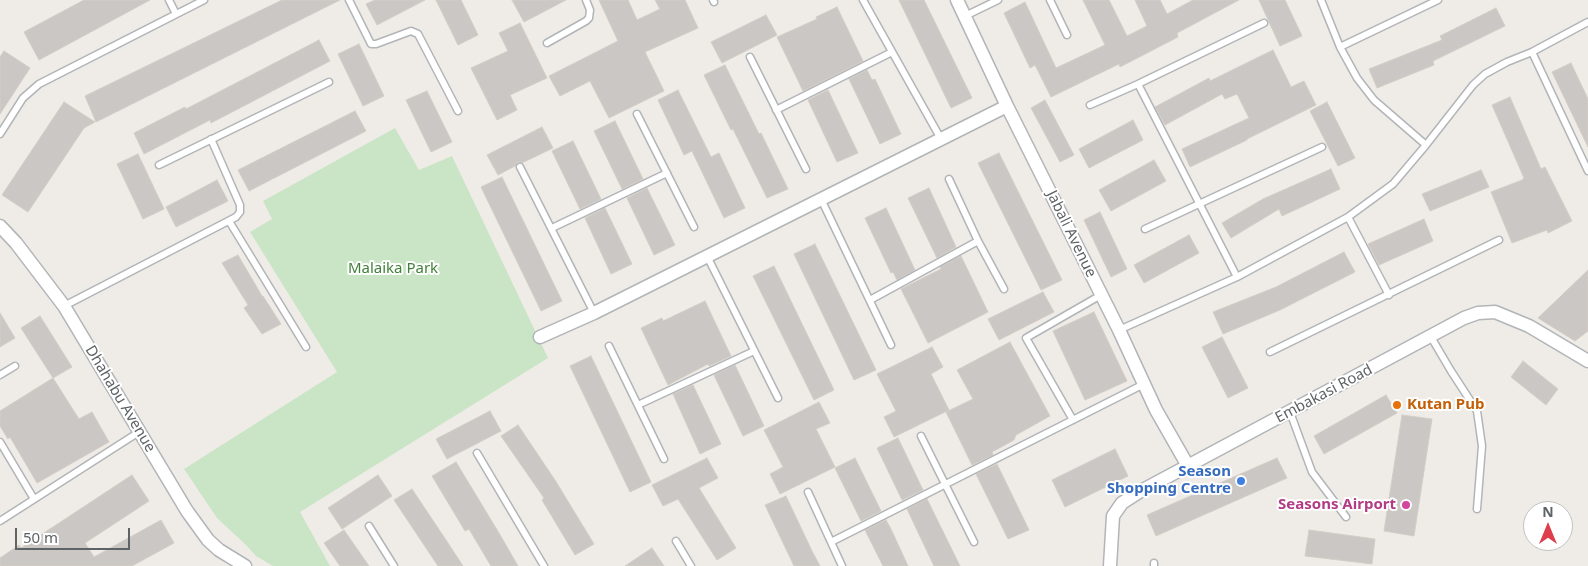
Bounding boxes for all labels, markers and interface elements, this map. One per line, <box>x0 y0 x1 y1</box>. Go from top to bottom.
street label: Jabali Avenue <box>1042 188 1100 280</box>
park label: Malaika Park <box>348 260 438 278</box>
street label: Dhahabu Avenue <box>81 342 159 456</box>
street label: Embakasi Road <box>1272 361 1376 427</box>
place label: Kutan Pub <box>1407 396 1484 414</box>
marker: Kutan Pub <box>1391 399 1403 411</box>
place label: Season Shopping Centre <box>1107 463 1231 498</box>
marker: Season Shopping Centre <box>1235 475 1247 487</box>
place label: Seasons Airport <box>1278 496 1396 514</box>
marker: Seasons Airport <box>1400 499 1412 511</box>
north arrow <box>1523 501 1573 551</box>
text: N <box>1542 502 1554 521</box>
scale bar <box>18 518 132 550</box>
text: 50 m <box>23 527 58 547</box>

